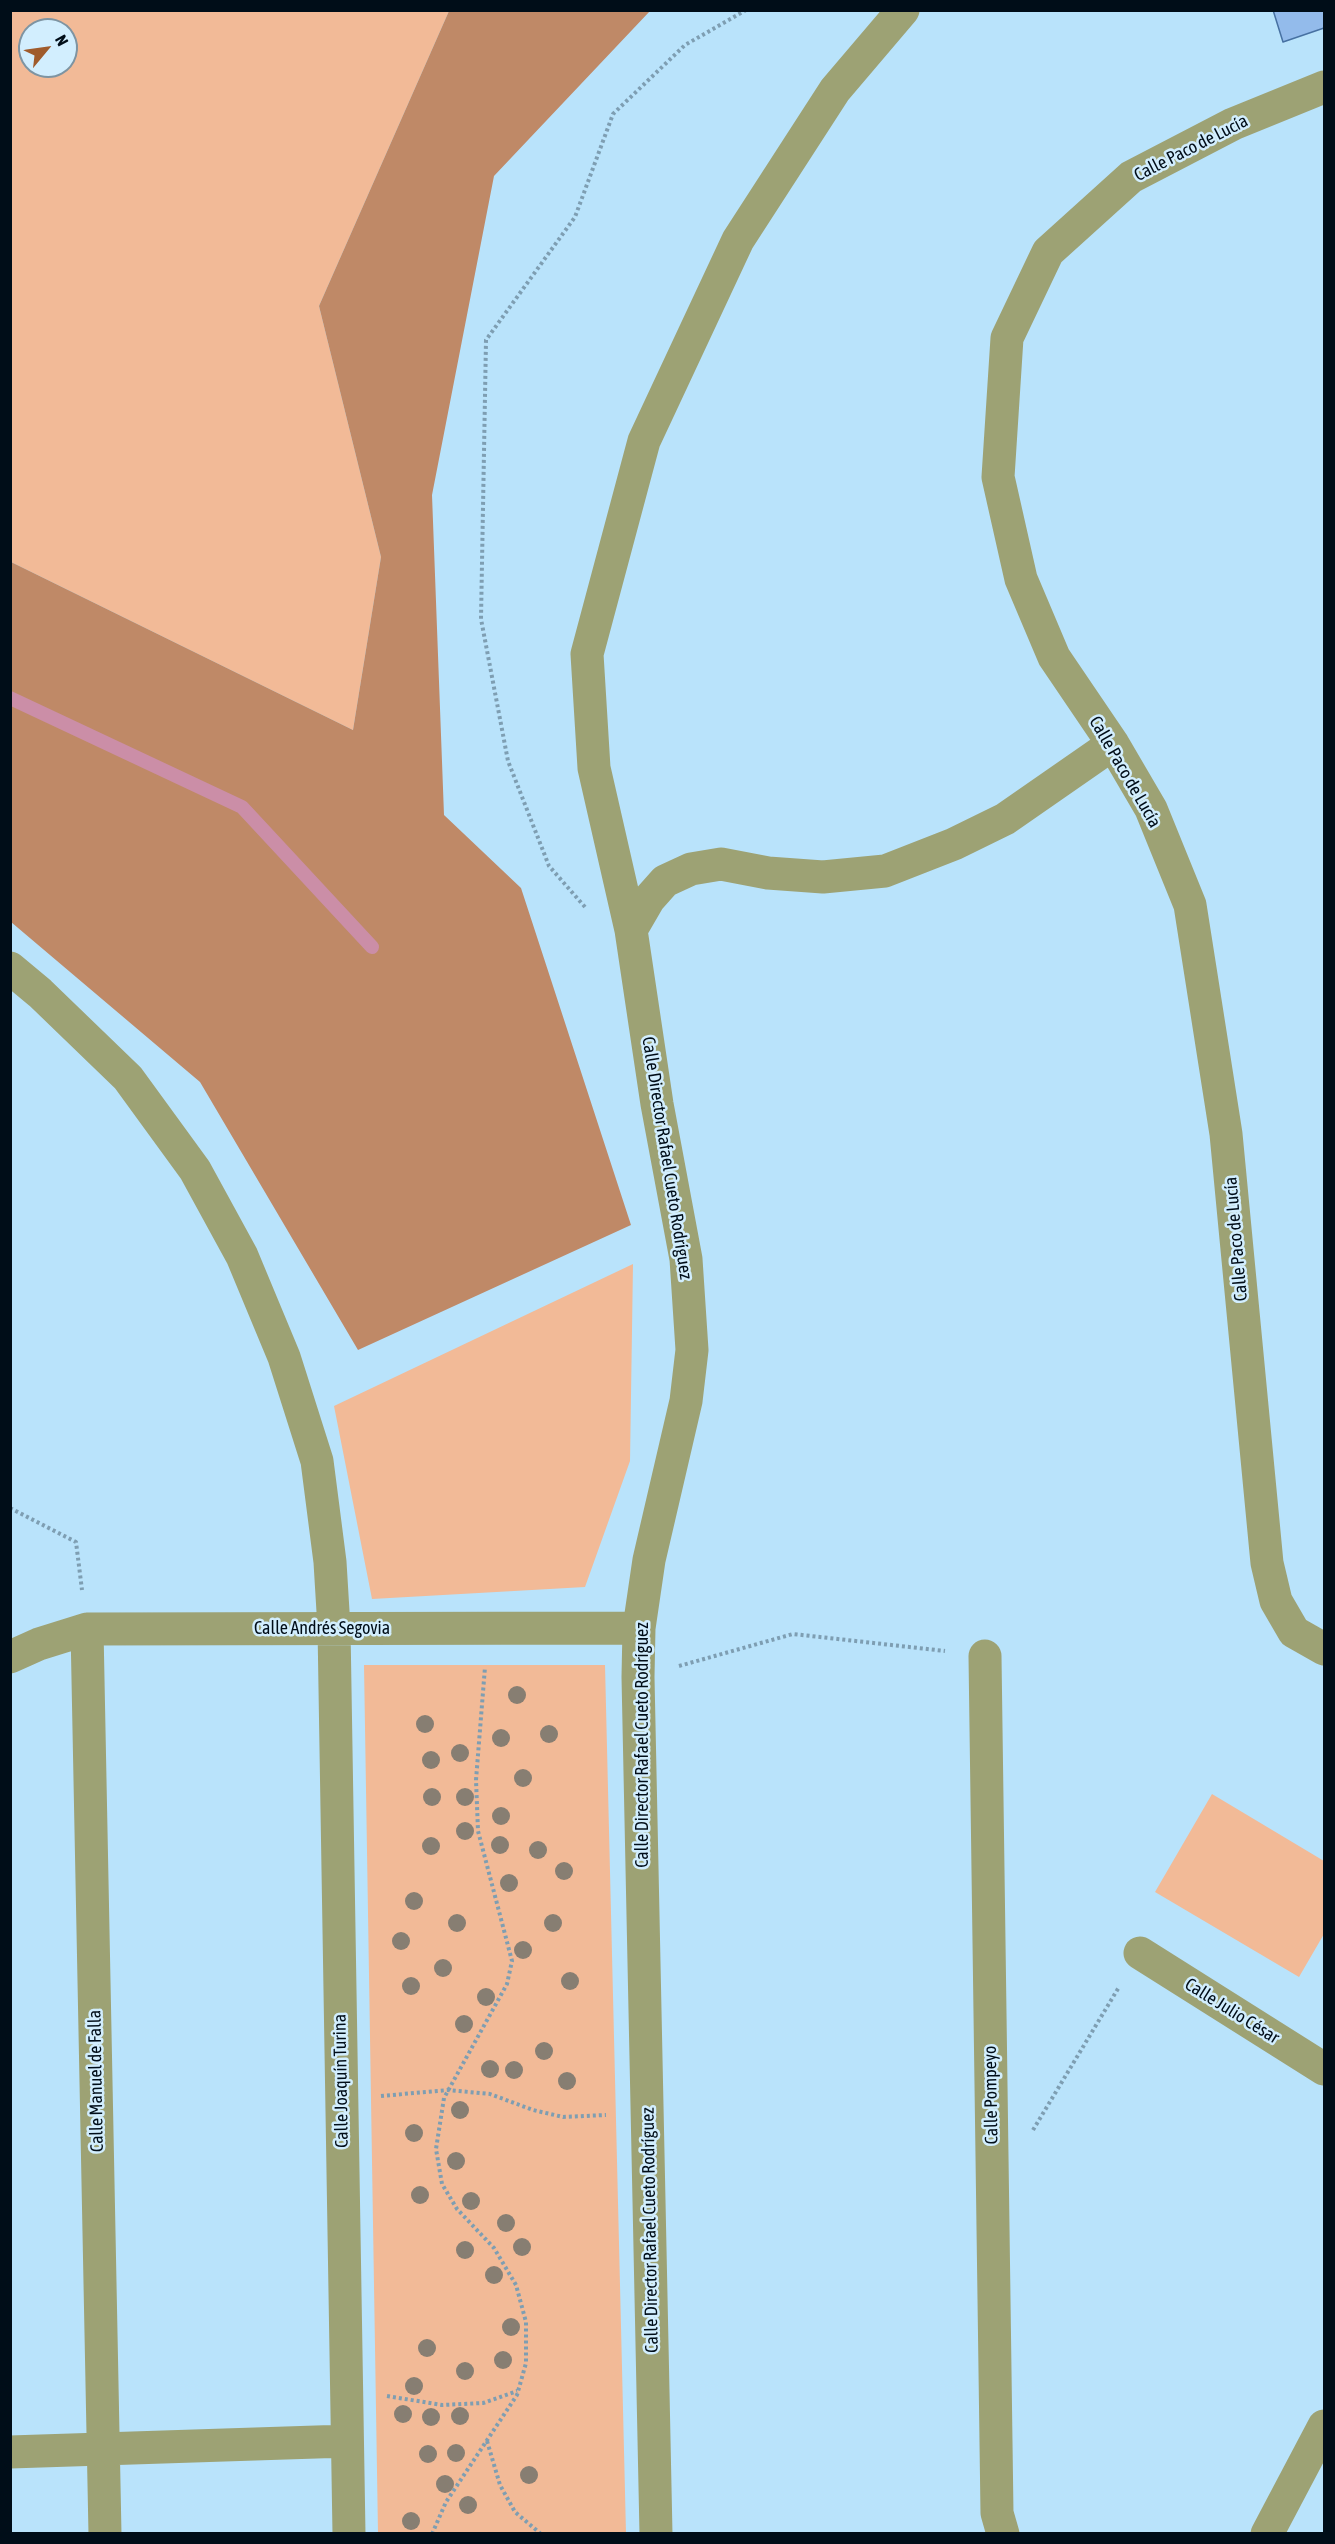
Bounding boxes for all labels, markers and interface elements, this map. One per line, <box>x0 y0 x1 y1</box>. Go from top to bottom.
north arrow <box>18 18 78 78</box>
text: N <box>52 32 72 49</box>
street label: Calle Paco de Lucía <box>1130 110 1252 186</box>
street label: Calle Paco de Lucía <box>1084 713 1166 831</box>
street label: Calle Director Rafael Cueto Rodríguez <box>637 1035 697 1281</box>
street label: Calle Paco de Lucía <box>1220 1176 1252 1302</box>
street label: Calle Andrés Segovia <box>254 1617 390 1639</box>
street label: Calle Director Rafael Cueto Rodríguez <box>631 1622 653 1868</box>
street label: Calle Julio César <box>1181 1973 1283 2049</box>
street label: Calle Manuel de Falla <box>84 2010 108 2152</box>
street label: Calle Joaquín Turina <box>329 2014 353 2148</box>
street label: Calle Pompeyo <box>979 2045 1003 2145</box>
street label: Calle Director Rafael Cueto Rodríguez <box>637 2107 663 2353</box>

